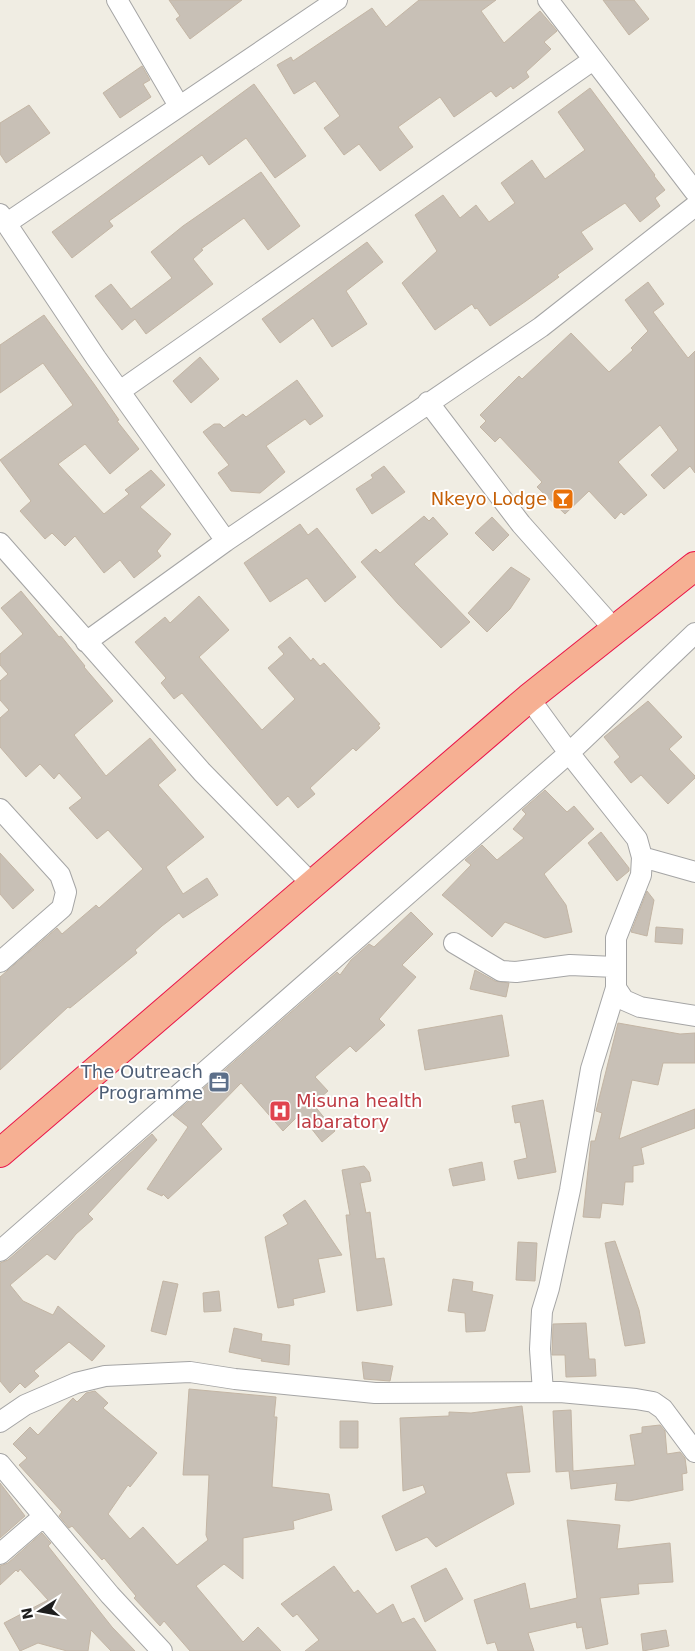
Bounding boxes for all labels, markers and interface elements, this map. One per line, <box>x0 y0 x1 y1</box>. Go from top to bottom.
bar icon: Nkeyo Lodge <box>551 487 575 511</box>
place label: Nkeyo Lodge <box>431 488 547 509</box>
place label: The Outreach Programme <box>80 1061 203 1103</box>
office icon: The Outreach Programme <box>207 1070 231 1094</box>
place label: Misuna health labaratory <box>296 1090 422 1132</box>
hospital icon: Misuna health labaratory <box>268 1099 292 1123</box>
north arrow <box>15 1586 65 1636</box>
text: N <box>18 1606 36 1621</box>

